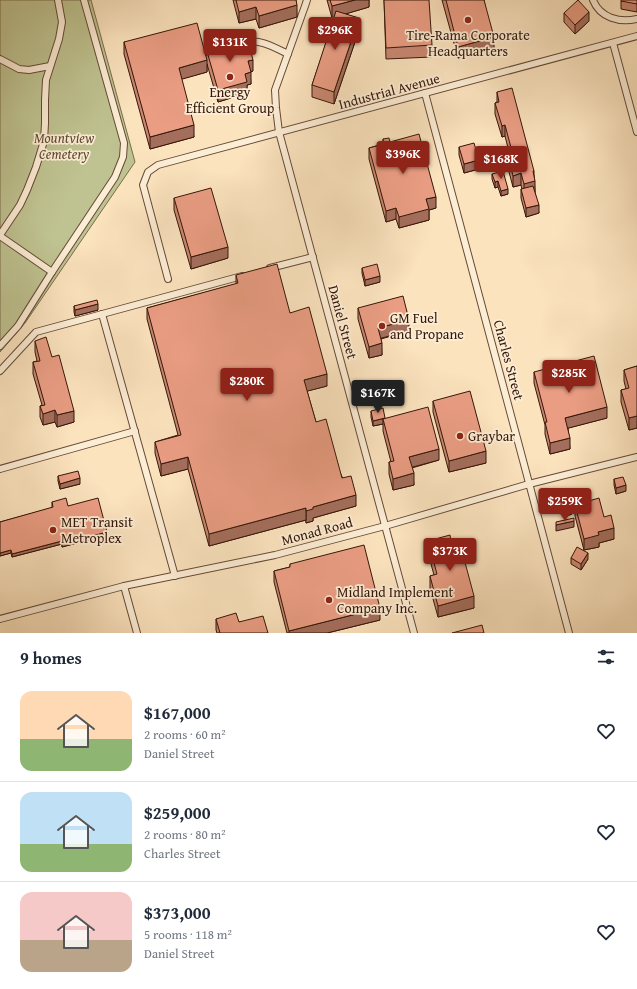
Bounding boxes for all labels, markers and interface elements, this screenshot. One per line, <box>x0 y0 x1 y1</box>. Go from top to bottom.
marker: Tire-Rama Corporate Headquarters <box>463 15 473 25</box>
pin: $296K <box>307 17 363 51</box>
text: $296K <box>317 20 353 39</box>
place label: Tire-Rama Corporate Headquarters <box>406 25 530 61</box>
pin: $131K <box>202 29 258 63</box>
text: $131K <box>212 32 248 51</box>
street label: Industrial Avenue <box>336 68 442 114</box>
marker: Energy Efficient Group <box>225 72 235 82</box>
place label: Energy Efficient Group <box>186 82 275 118</box>
park label: Mountview Cemetery <box>34 128 94 164</box>
pin: $396K <box>375 141 431 175</box>
text: $396K <box>385 144 421 163</box>
pin: $168K <box>473 146 529 180</box>
text: $168K <box>483 149 519 168</box>
street label: Daniel Street <box>324 283 362 361</box>
place label: GM Fuel and Propane <box>390 308 464 344</box>
street label: Charles Street <box>489 318 529 402</box>
marker: GM Fuel and Propane <box>377 321 387 331</box>
pin: $285K <box>541 360 597 394</box>
text: $285K <box>551 363 587 382</box>
pin: $280K <box>219 368 275 402</box>
text: $280K <box>229 371 265 390</box>
pin: $167K <box>350 380 406 414</box>
text: $167K <box>360 383 396 402</box>
place label: Graybar <box>468 426 515 446</box>
marker: Graybar <box>455 431 465 441</box>
pin: $259K <box>537 488 593 522</box>
text: $259K <box>547 491 583 510</box>
place label: MET Transit Metroplex <box>61 512 133 548</box>
street label: Monad Road <box>279 512 355 550</box>
marker: MET Transit Metroplex <box>48 525 58 535</box>
pin: $373K <box>422 538 478 572</box>
text: $373K <box>432 541 468 560</box>
place label: Midland Implement Company Inc. <box>337 582 454 618</box>
marker: Midland Implement Company Inc. <box>324 595 334 605</box>
text: 9 homes <box>20 645 82 670</box>
icon: filters <box>595 646 617 668</box>
text: $167,000 <box>144 700 210 725</box>
icon: home <box>52 707 100 755</box>
icon: heart <box>595 720 617 742</box>
text: 2 rooms · 60 m² <box>144 725 226 744</box>
text: Daniel Street <box>144 744 215 763</box>
text: $259,000 <box>144 800 210 825</box>
icon: home <box>52 808 100 856</box>
icon: heart <box>595 821 617 843</box>
text: 2 rooms · 80 m² <box>144 825 226 844</box>
text: Charles Street <box>144 844 221 863</box>
text: $373,000 <box>144 900 210 925</box>
icon: home <box>52 908 100 956</box>
icon: heart <box>595 921 617 943</box>
text: 5 rooms · 118 m² <box>144 925 232 944</box>
text: Daniel Street <box>144 944 215 963</box>

